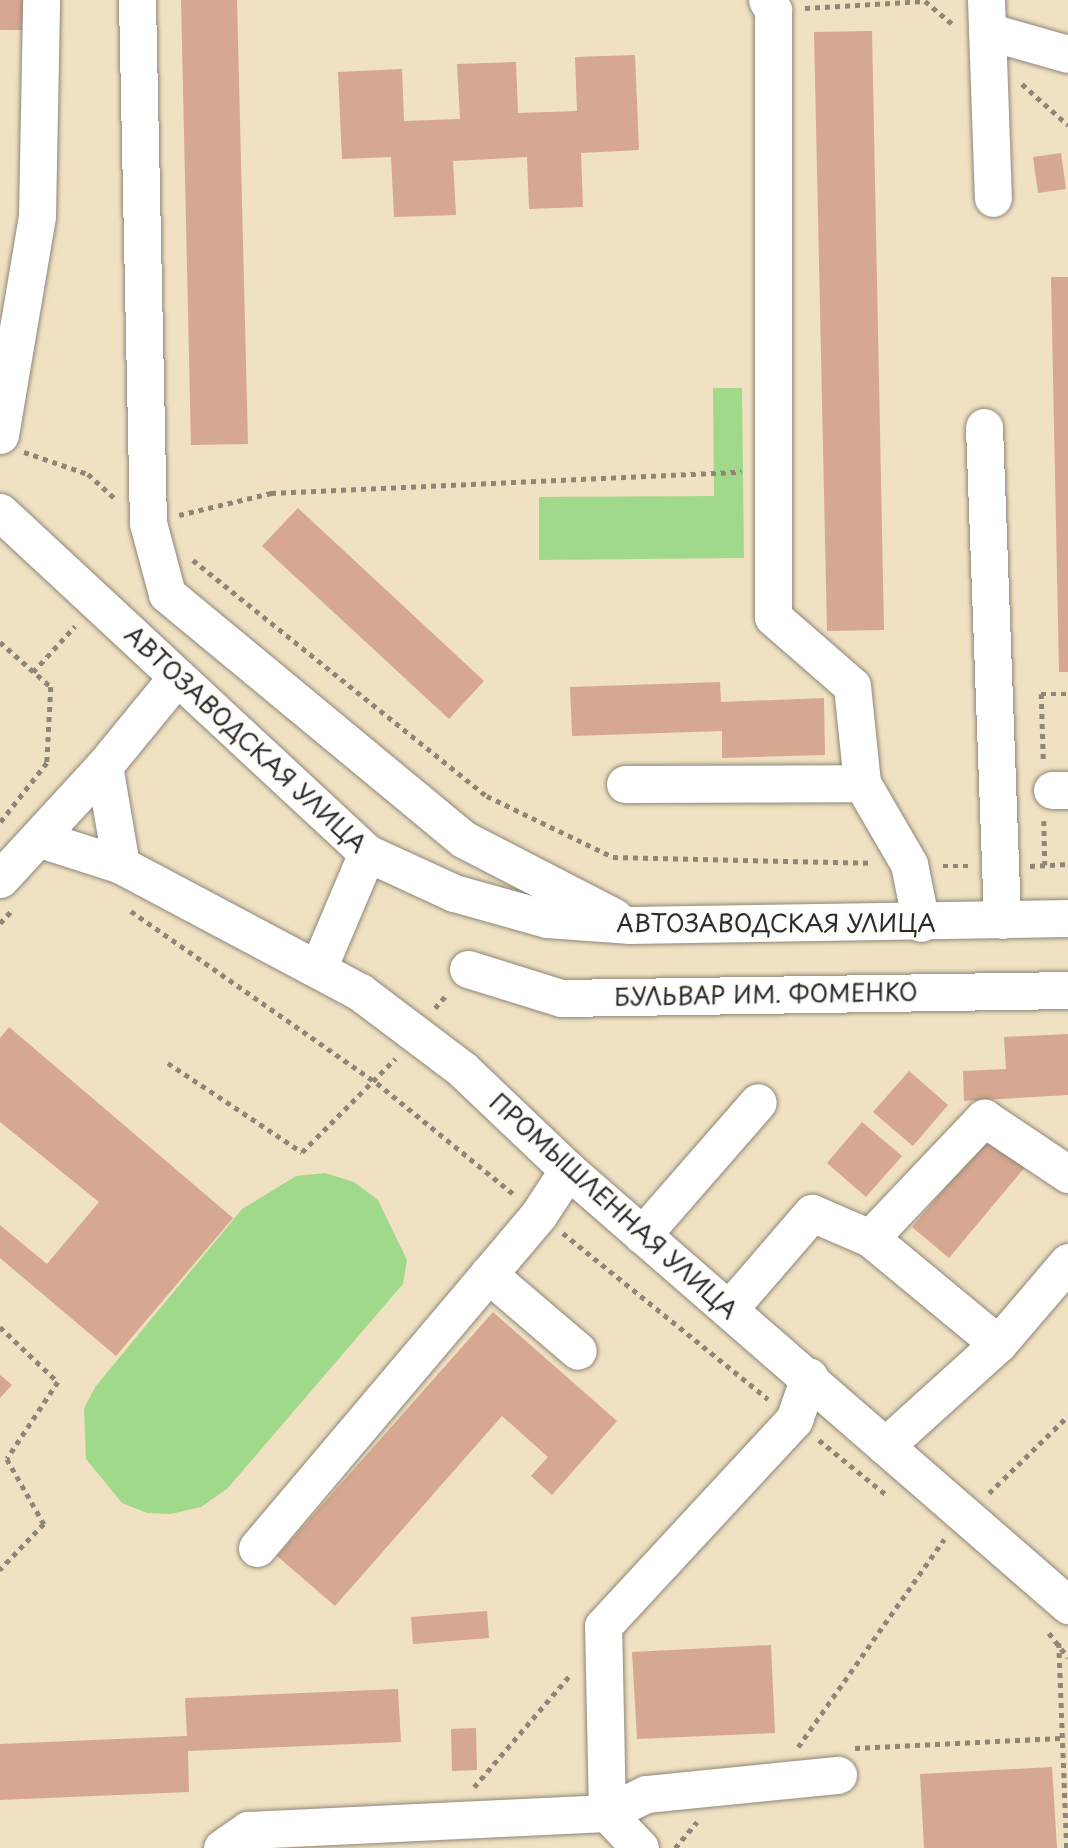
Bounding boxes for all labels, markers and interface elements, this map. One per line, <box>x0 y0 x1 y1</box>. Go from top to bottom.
street label: АВТОЗАВОДСКАЯ УЛИЦА <box>119 620 373 858</box>
street label: АВТОЗАВОДСКАЯ УЛИЦА <box>616 909 936 937</box>
street label: БУЛЬВАР ИМ. ФОМЕНКО <box>614 977 918 1011</box>
street label: ПРОМЫШЛЕННАЯ УЛИЦА <box>484 1087 744 1325</box>

